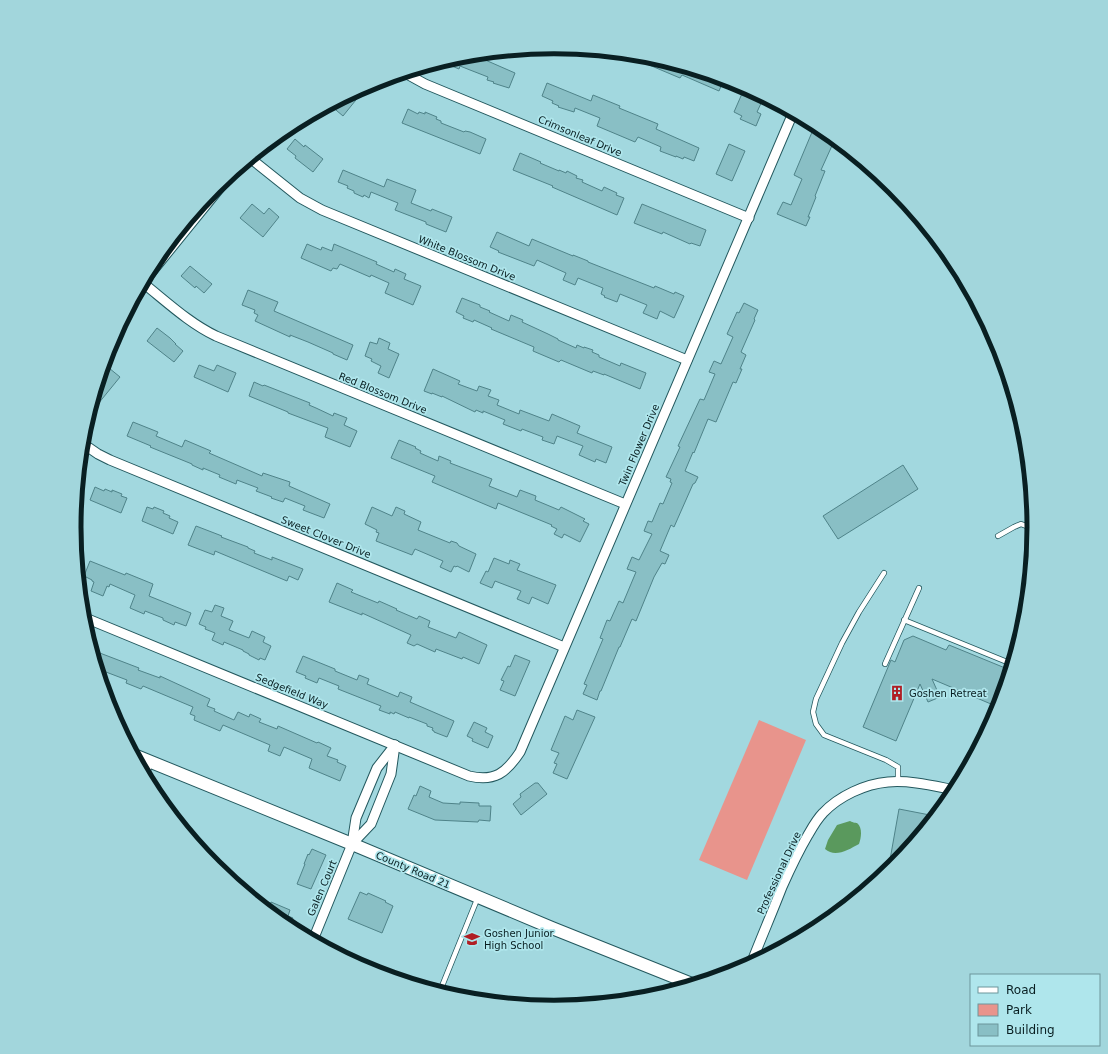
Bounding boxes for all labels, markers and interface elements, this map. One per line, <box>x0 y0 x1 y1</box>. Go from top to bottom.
street label: Crimsonleaf Drive <box>537 113 623 159</box>
street label: White Blossom Drive <box>417 233 517 283</box>
street label: Red Blossom Drive <box>337 370 429 416</box>
street label: Twin Flower Drive <box>616 402 661 489</box>
street label: Sweet Clover Drive <box>280 514 372 560</box>
street label: Sedgefield Way <box>254 671 330 711</box>
building icon: Goshen Retreat <box>888 684 906 702</box>
place label: Goshen Retreat <box>909 688 987 699</box>
street label: Professional Drive <box>755 830 803 916</box>
street label: County Road 21 <box>374 849 452 891</box>
street label: Galen Court <box>305 858 339 918</box>
place label: Goshen Junior High School <box>484 928 555 951</box>
school or university icon: Goshen Junior High School <box>463 930 481 948</box>
legend <box>970 974 1100 1046</box>
text: Road <box>1006 983 1036 997</box>
text: Park <box>1006 1003 1032 1017</box>
text: Building <box>1006 1023 1055 1037</box>

